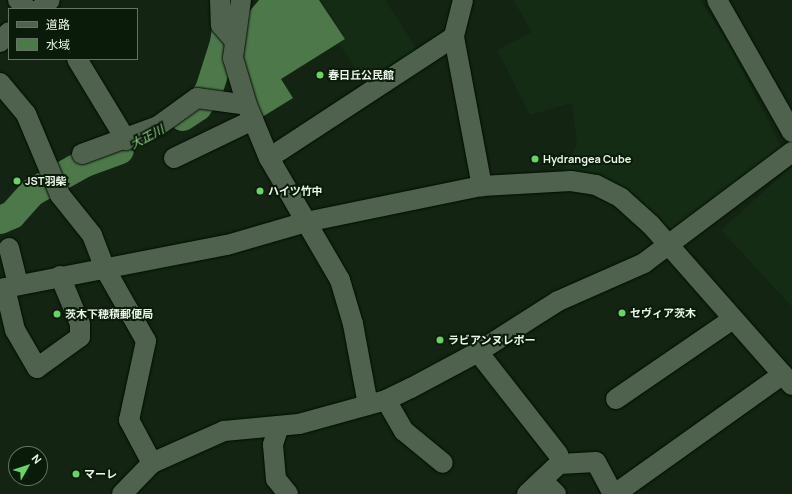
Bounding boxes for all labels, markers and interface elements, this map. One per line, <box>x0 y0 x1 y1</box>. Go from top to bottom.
legend <box>8 8 138 60</box>
text: 道路 <box>46 16 70 33</box>
text: 水域 <box>46 36 70 53</box>
place label: 春日丘公民館 <box>328 68 394 82</box>
marker: 春日丘公民館 <box>315 70 325 80</box>
water label: 大正川 <box>128 122 166 152</box>
place label: Hydrangea Cube <box>543 152 631 166</box>
marker: Hydrangea Cube <box>530 154 540 164</box>
place label: JST羽柴 <box>25 174 66 188</box>
marker: JST羽柴 <box>12 176 22 186</box>
place label: ハイツ竹中 <box>268 184 323 198</box>
marker: ハイツ竹中 <box>255 186 265 196</box>
place label: セヴィア茨木 <box>630 306 696 320</box>
place label: 茨木下穂積郵便局 <box>65 307 153 321</box>
marker: セヴィア茨木 <box>617 308 627 318</box>
marker: 茨木下穂積郵便局 <box>52 309 62 319</box>
place label: ラビアンヌレポー <box>448 333 536 347</box>
marker: ラビアンヌレポー <box>435 335 445 345</box>
north arrow <box>8 446 48 486</box>
text: N <box>29 451 45 467</box>
place label: マーレ <box>84 467 117 481</box>
marker: マーレ <box>71 469 81 479</box>

